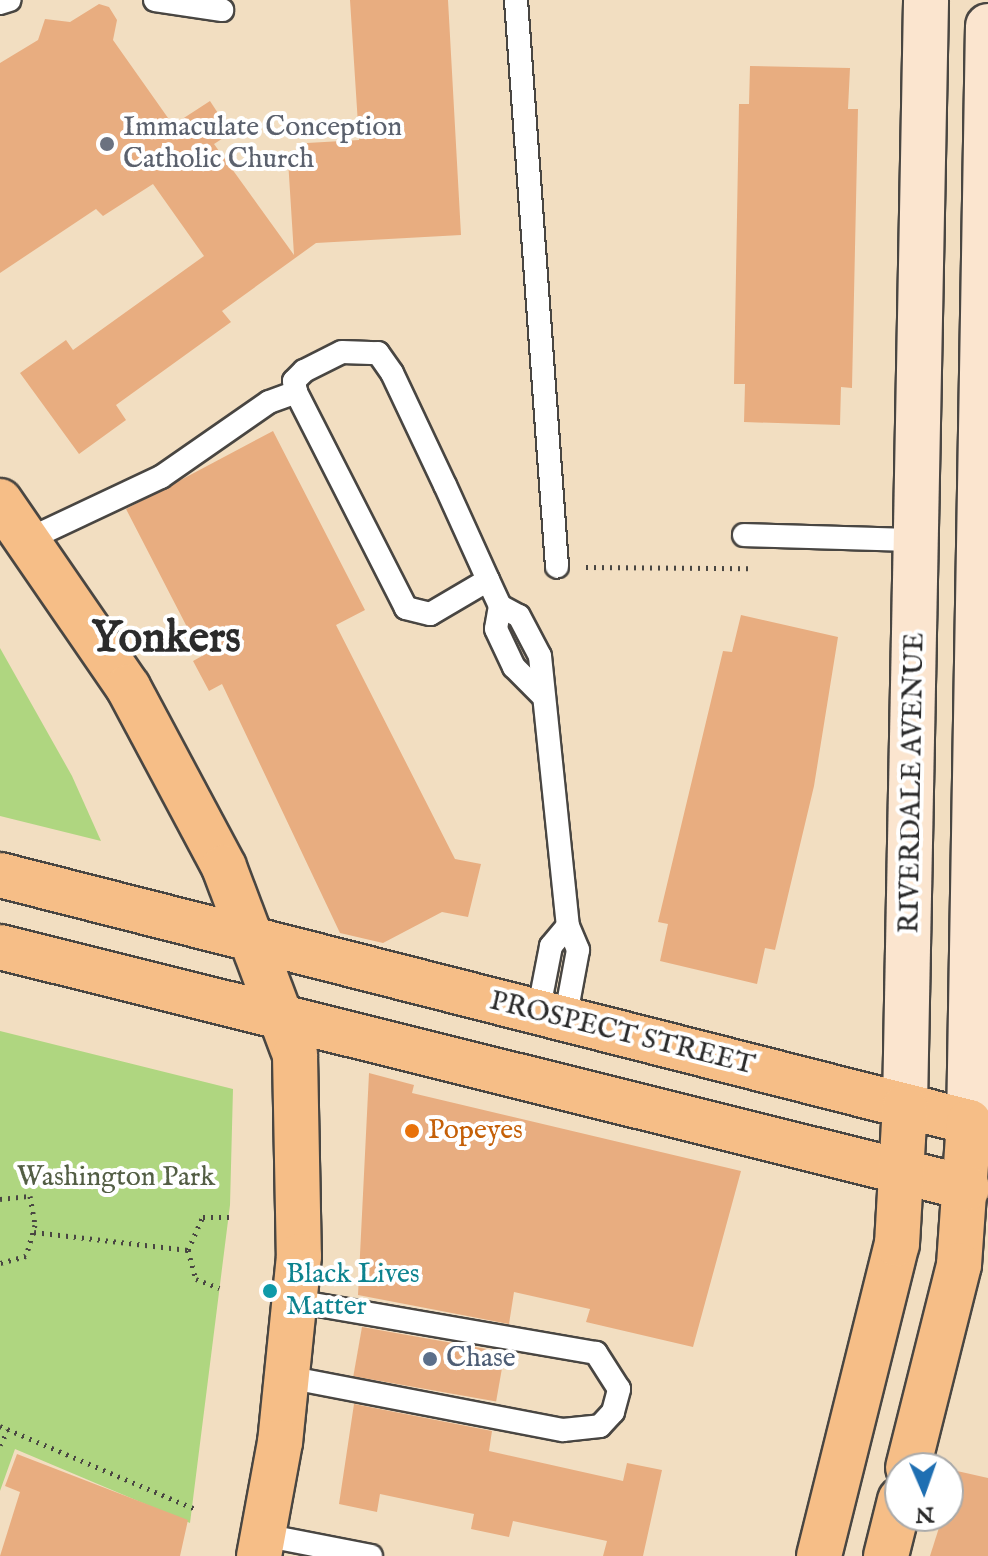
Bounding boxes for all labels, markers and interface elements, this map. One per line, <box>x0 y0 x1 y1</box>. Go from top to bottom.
place label: Immaculate Conception Catholic Church <box>123 111 402 177</box>
marker: Immaculate Conception Catholic Church <box>98 135 116 153</box>
district label: Yonkers <box>91 613 241 665</box>
street label: RIVERDALE AVENUE <box>894 632 932 934</box>
street label: PROSPECT STREET <box>486 985 758 1083</box>
place label: Popeyes <box>428 1114 523 1148</box>
marker: Popeyes <box>403 1122 421 1140</box>
park label: Washington Park <box>17 1161 215 1195</box>
place label: Black Lives Matter <box>286 1258 420 1324</box>
marker: Black Lives Matter <box>261 1282 279 1300</box>
place label: Chase <box>446 1342 516 1376</box>
marker: Chase <box>421 1350 439 1368</box>
north arrow <box>884 1452 964 1532</box>
text: N <box>915 1500 935 1528</box>

